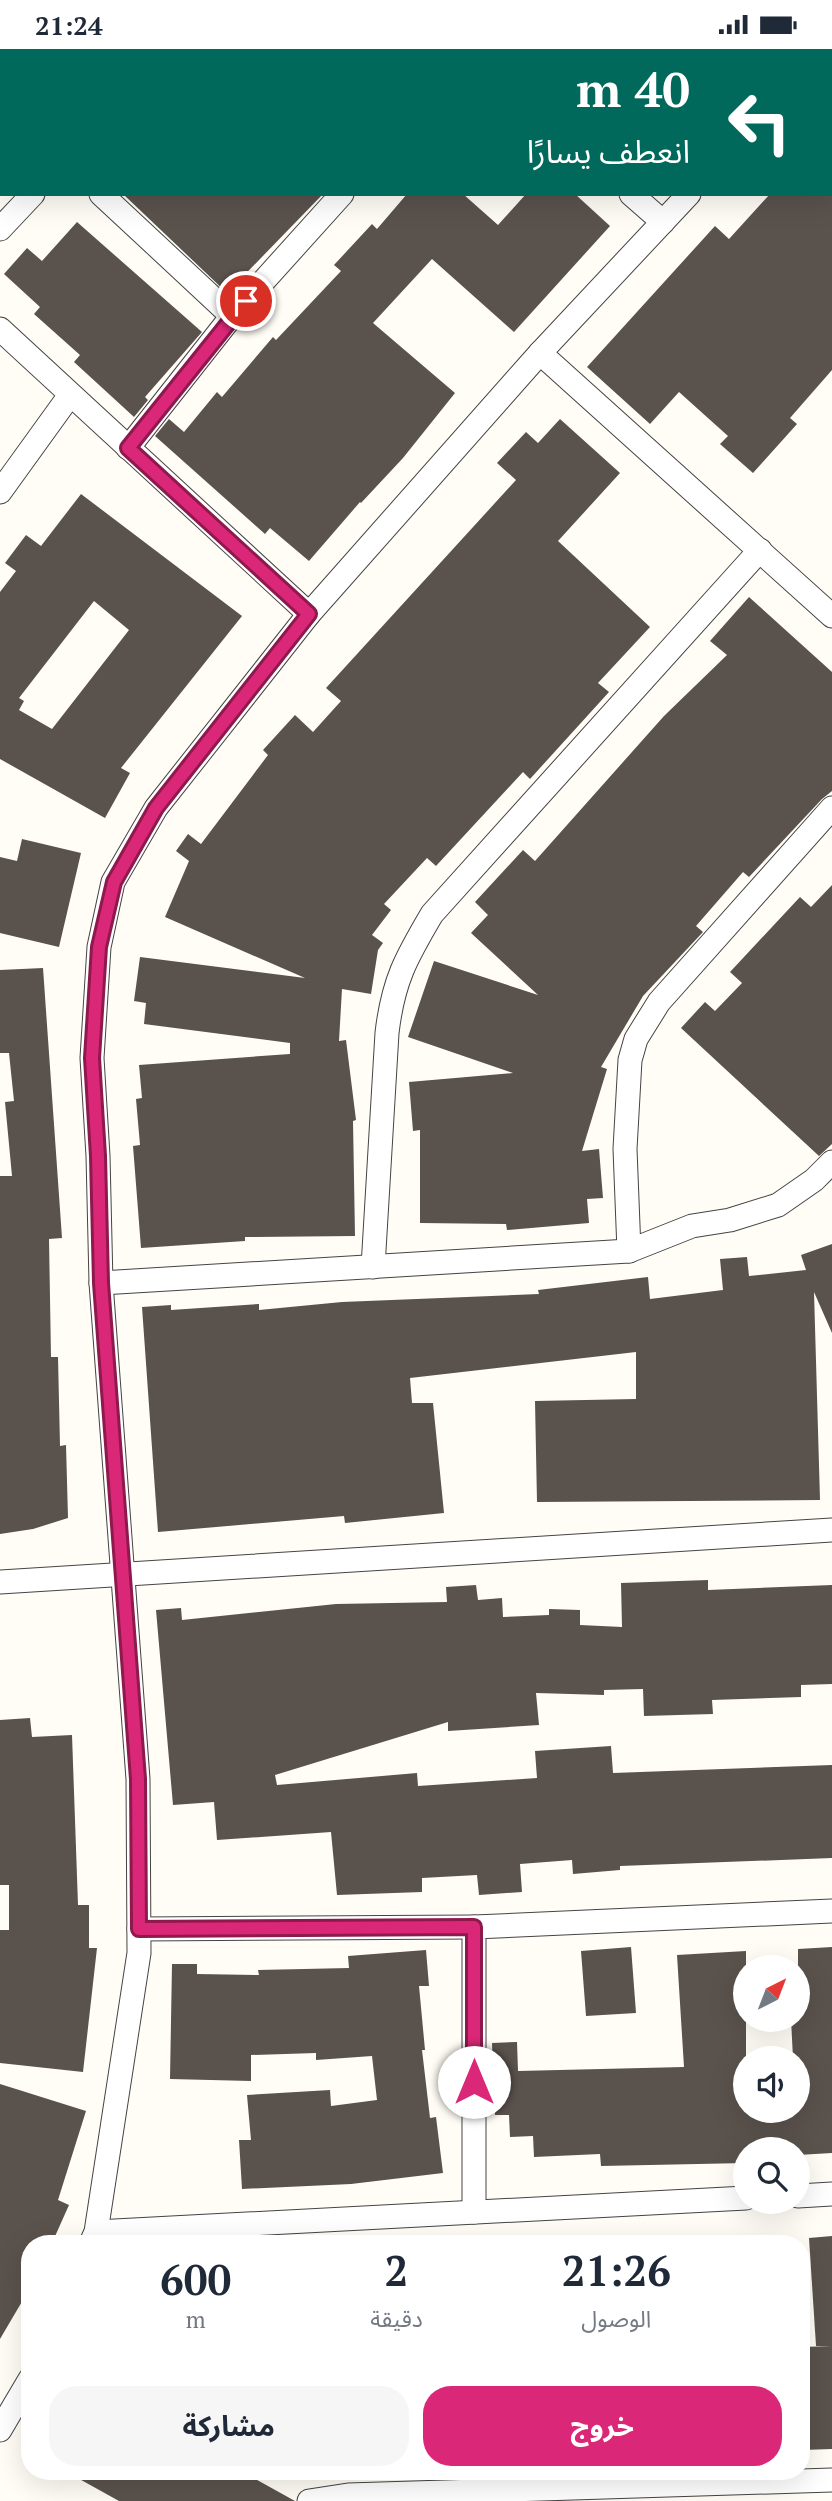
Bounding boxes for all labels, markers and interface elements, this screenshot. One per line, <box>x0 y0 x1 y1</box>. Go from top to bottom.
text: 21:24 <box>35 8 103 42</box>
text: 40 m <box>576 56 690 121</box>
icon: left <box>714 77 805 168</box>
text: انعطف يسارًا <box>527 130 690 172</box>
pin <box>216 271 276 331</box>
icon: arrive <box>227 282 265 320</box>
north arrow <box>733 1955 810 2032</box>
map controls <box>733 1955 810 2214</box>
position arrow <box>437 2045 511 2119</box>
button: sound <box>733 2046 810 2123</box>
button: search <box>733 2137 810 2214</box>
text: 2 <box>385 2242 408 2298</box>
text: 21:26 <box>562 2242 671 2298</box>
text: 600 <box>160 2251 231 2307</box>
text: دقيقة <box>370 2303 423 2334</box>
text: الوصول <box>581 2303 651 2334</box>
text: m <box>186 2304 206 2335</box>
button: مشاركة <box>49 2386 409 2466</box>
button: خروج <box>423 2386 782 2466</box>

